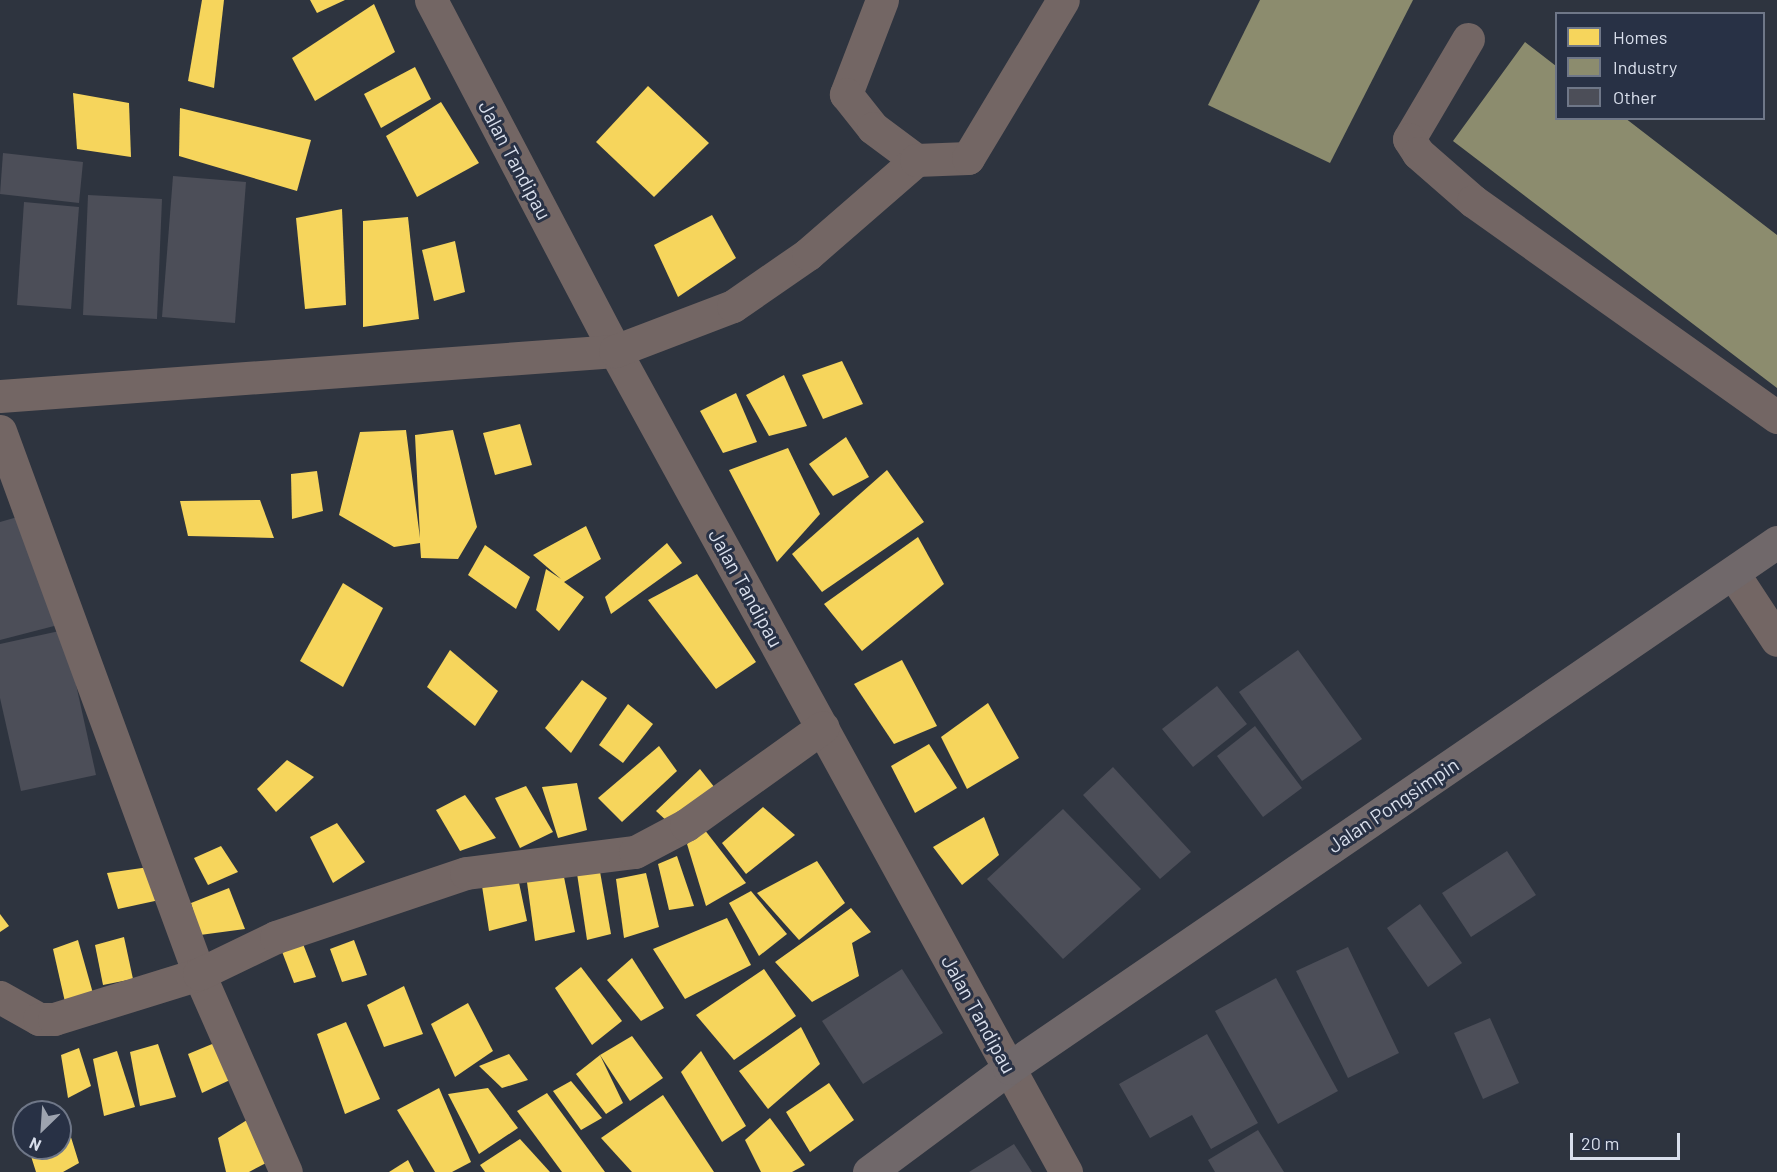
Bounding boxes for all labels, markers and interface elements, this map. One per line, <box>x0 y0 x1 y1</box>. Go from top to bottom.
legend <box>1555 12 1765 120</box>
text: Homes <box>1613 26 1667 48</box>
text: Industry <box>1613 56 1677 78</box>
text: Other <box>1613 86 1656 108</box>
street label: Jalan Tandipau <box>474 96 556 224</box>
street label: Jalan Tandipau <box>704 525 788 651</box>
street label: Jalan Pongsimpin <box>1323 752 1463 858</box>
street label: Jalan Tandipau <box>937 951 1021 1077</box>
north arrow <box>12 1100 72 1160</box>
scale bar <box>1573 1121 1682 1159</box>
text: 20 m <box>1581 1132 1619 1154</box>
text: N <box>26 1134 44 1156</box>

